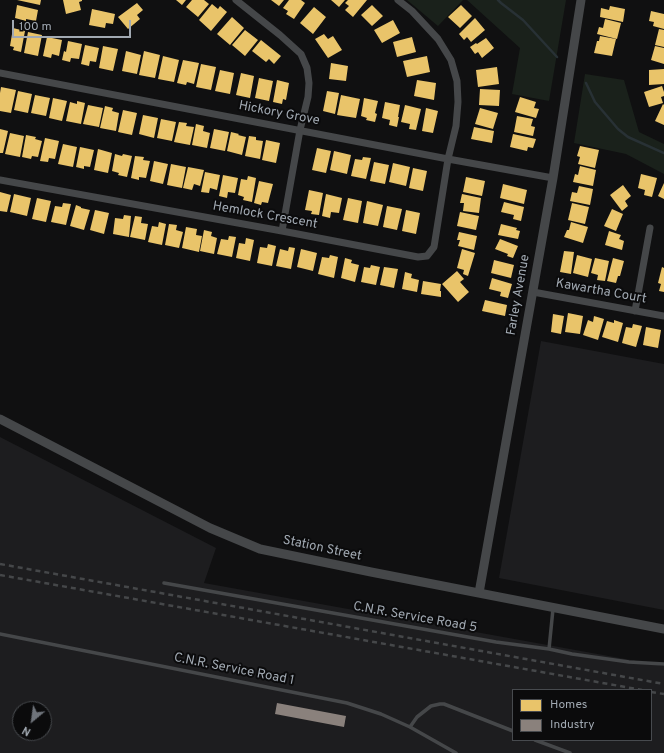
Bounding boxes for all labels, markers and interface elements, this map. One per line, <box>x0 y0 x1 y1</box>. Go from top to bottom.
scale bar <box>14 12 133 38</box>
text: 100 m <box>19 19 52 35</box>
street label: Hickory Grove <box>237 99 321 129</box>
street label: Hemlock Crescent <box>211 199 319 233</box>
street label: Farley Avenue <box>504 253 534 337</box>
street label: Kawartha Court <box>554 276 648 308</box>
street label: Station Street <box>281 533 363 565</box>
street label: C.N.R. Service Road 5 <box>352 599 478 637</box>
street label: C.N.R. Service Road 1 <box>172 651 296 689</box>
legend <box>512 689 652 741</box>
text: Homes <box>550 697 587 713</box>
north arrow <box>12 701 52 741</box>
text: Industry <box>550 717 595 733</box>
text: N <box>20 723 34 739</box>

